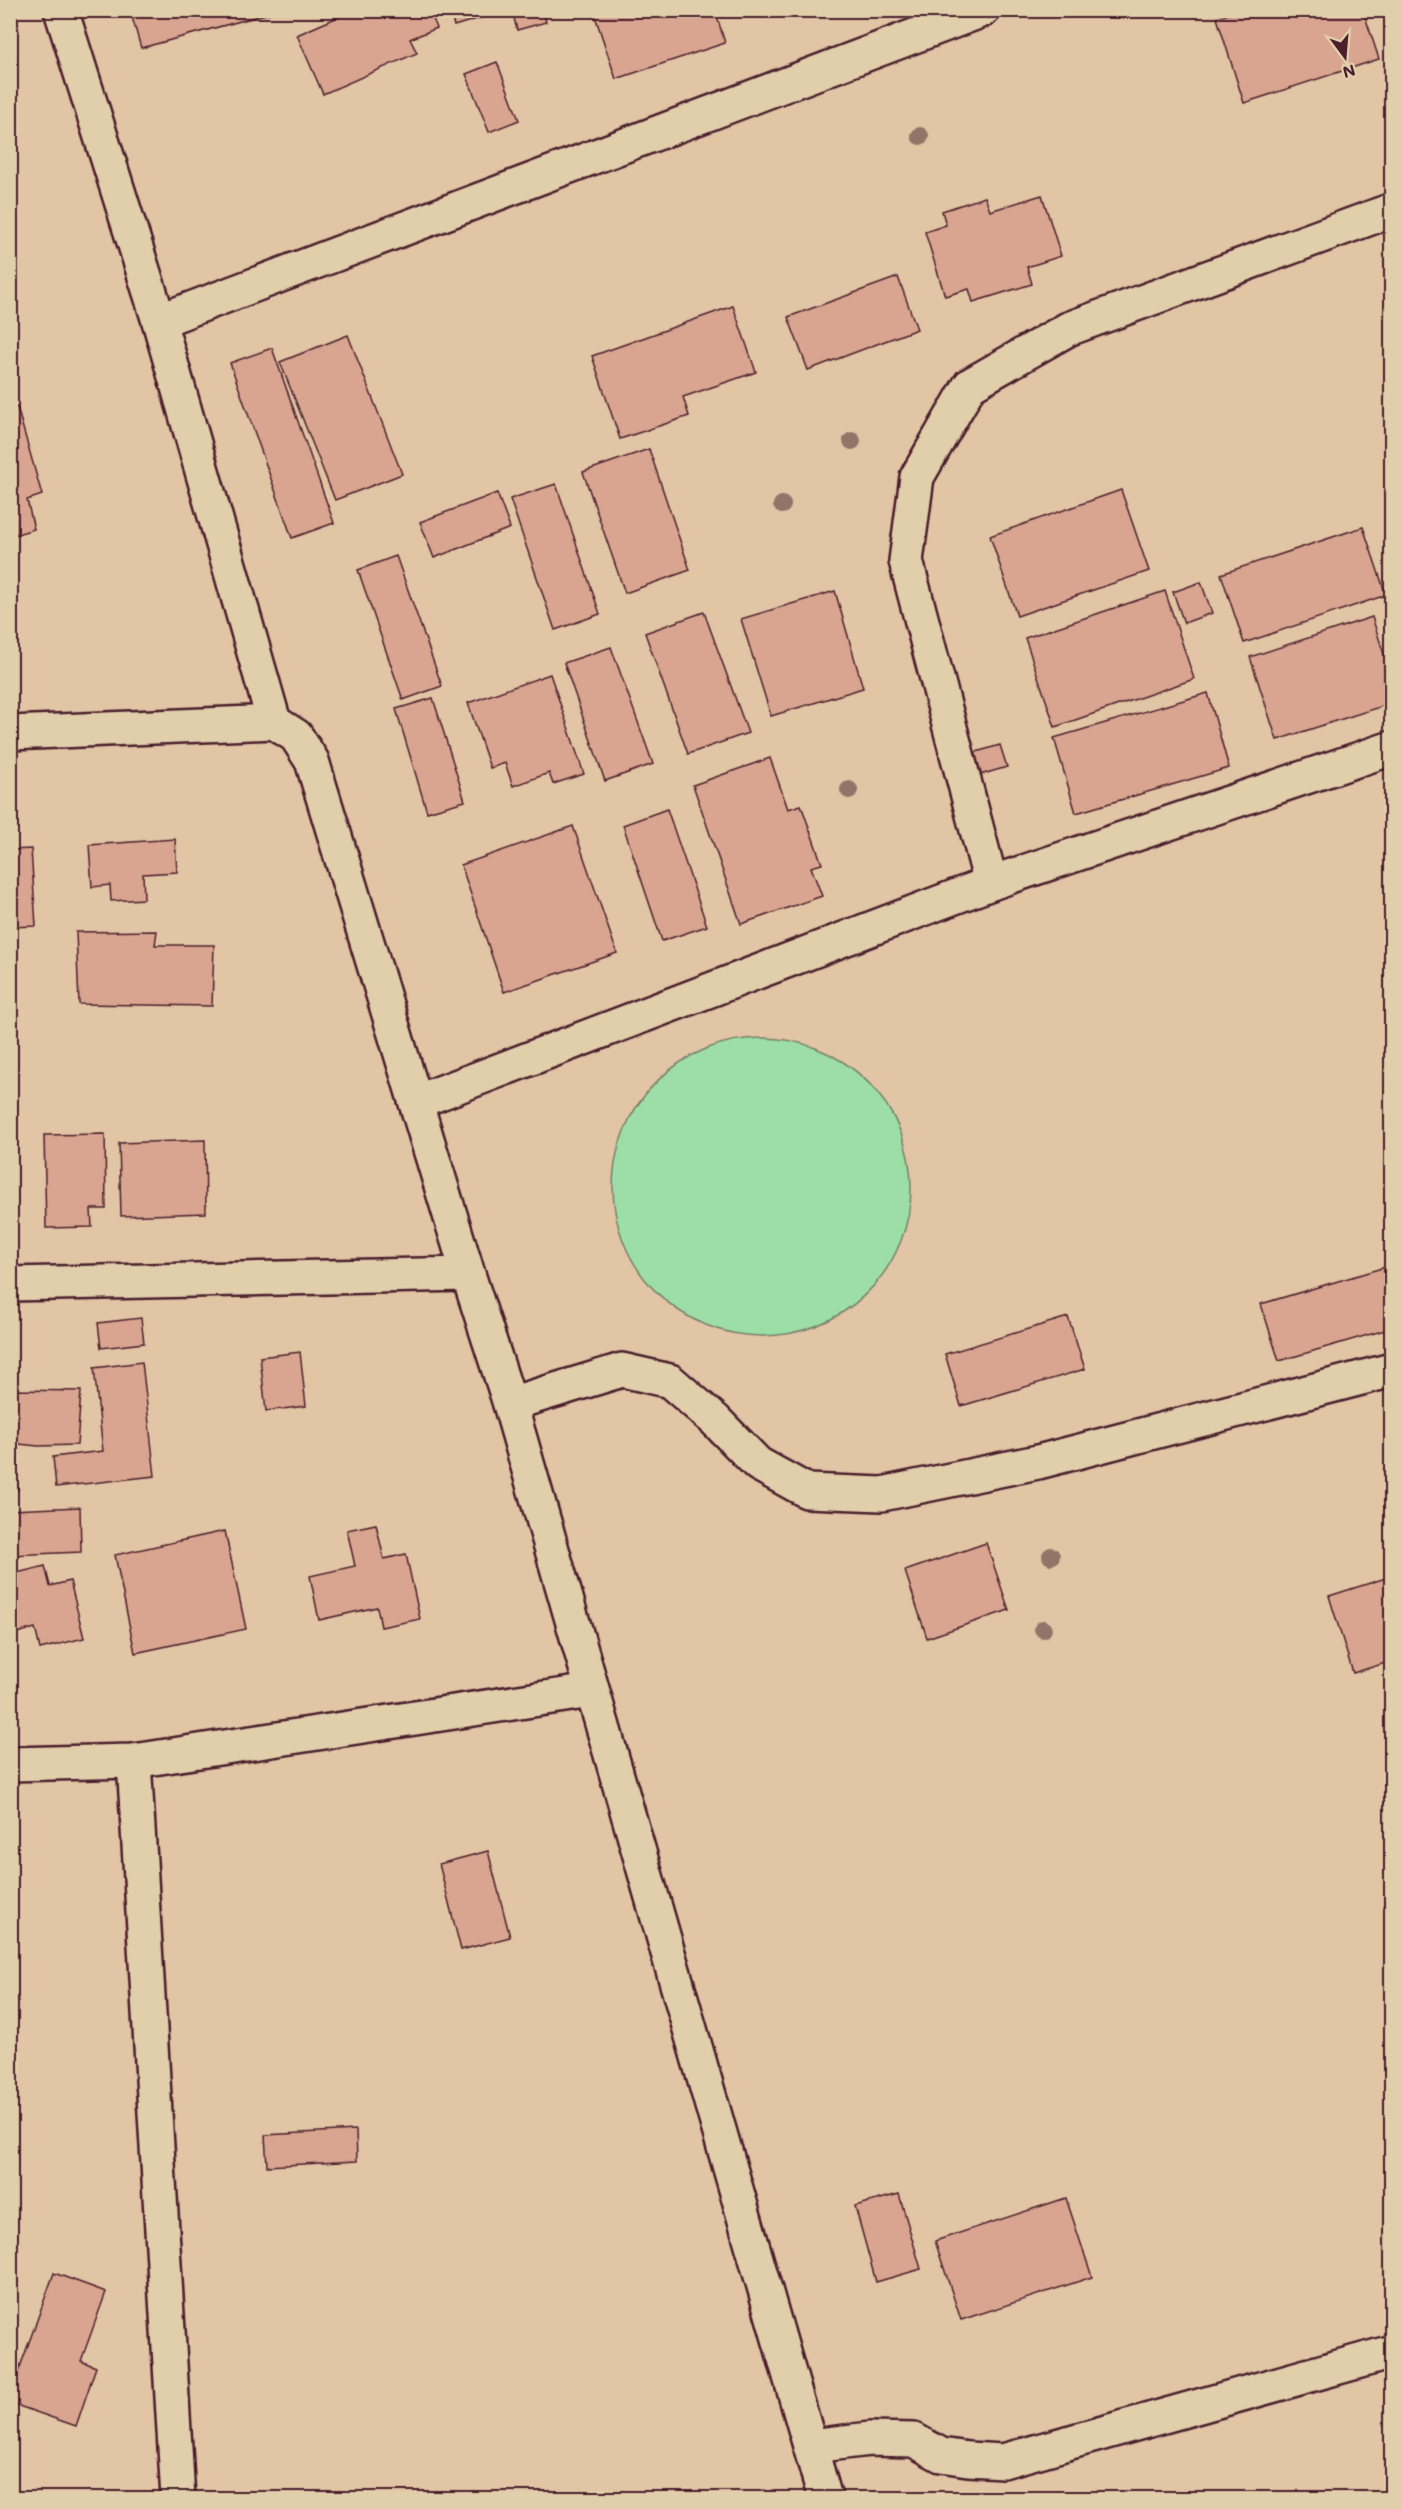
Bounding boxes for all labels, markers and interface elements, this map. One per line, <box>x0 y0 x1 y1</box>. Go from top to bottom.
north arrow <box>1315 27 1375 87</box>
text: N <box>1341 60 1358 84</box>

